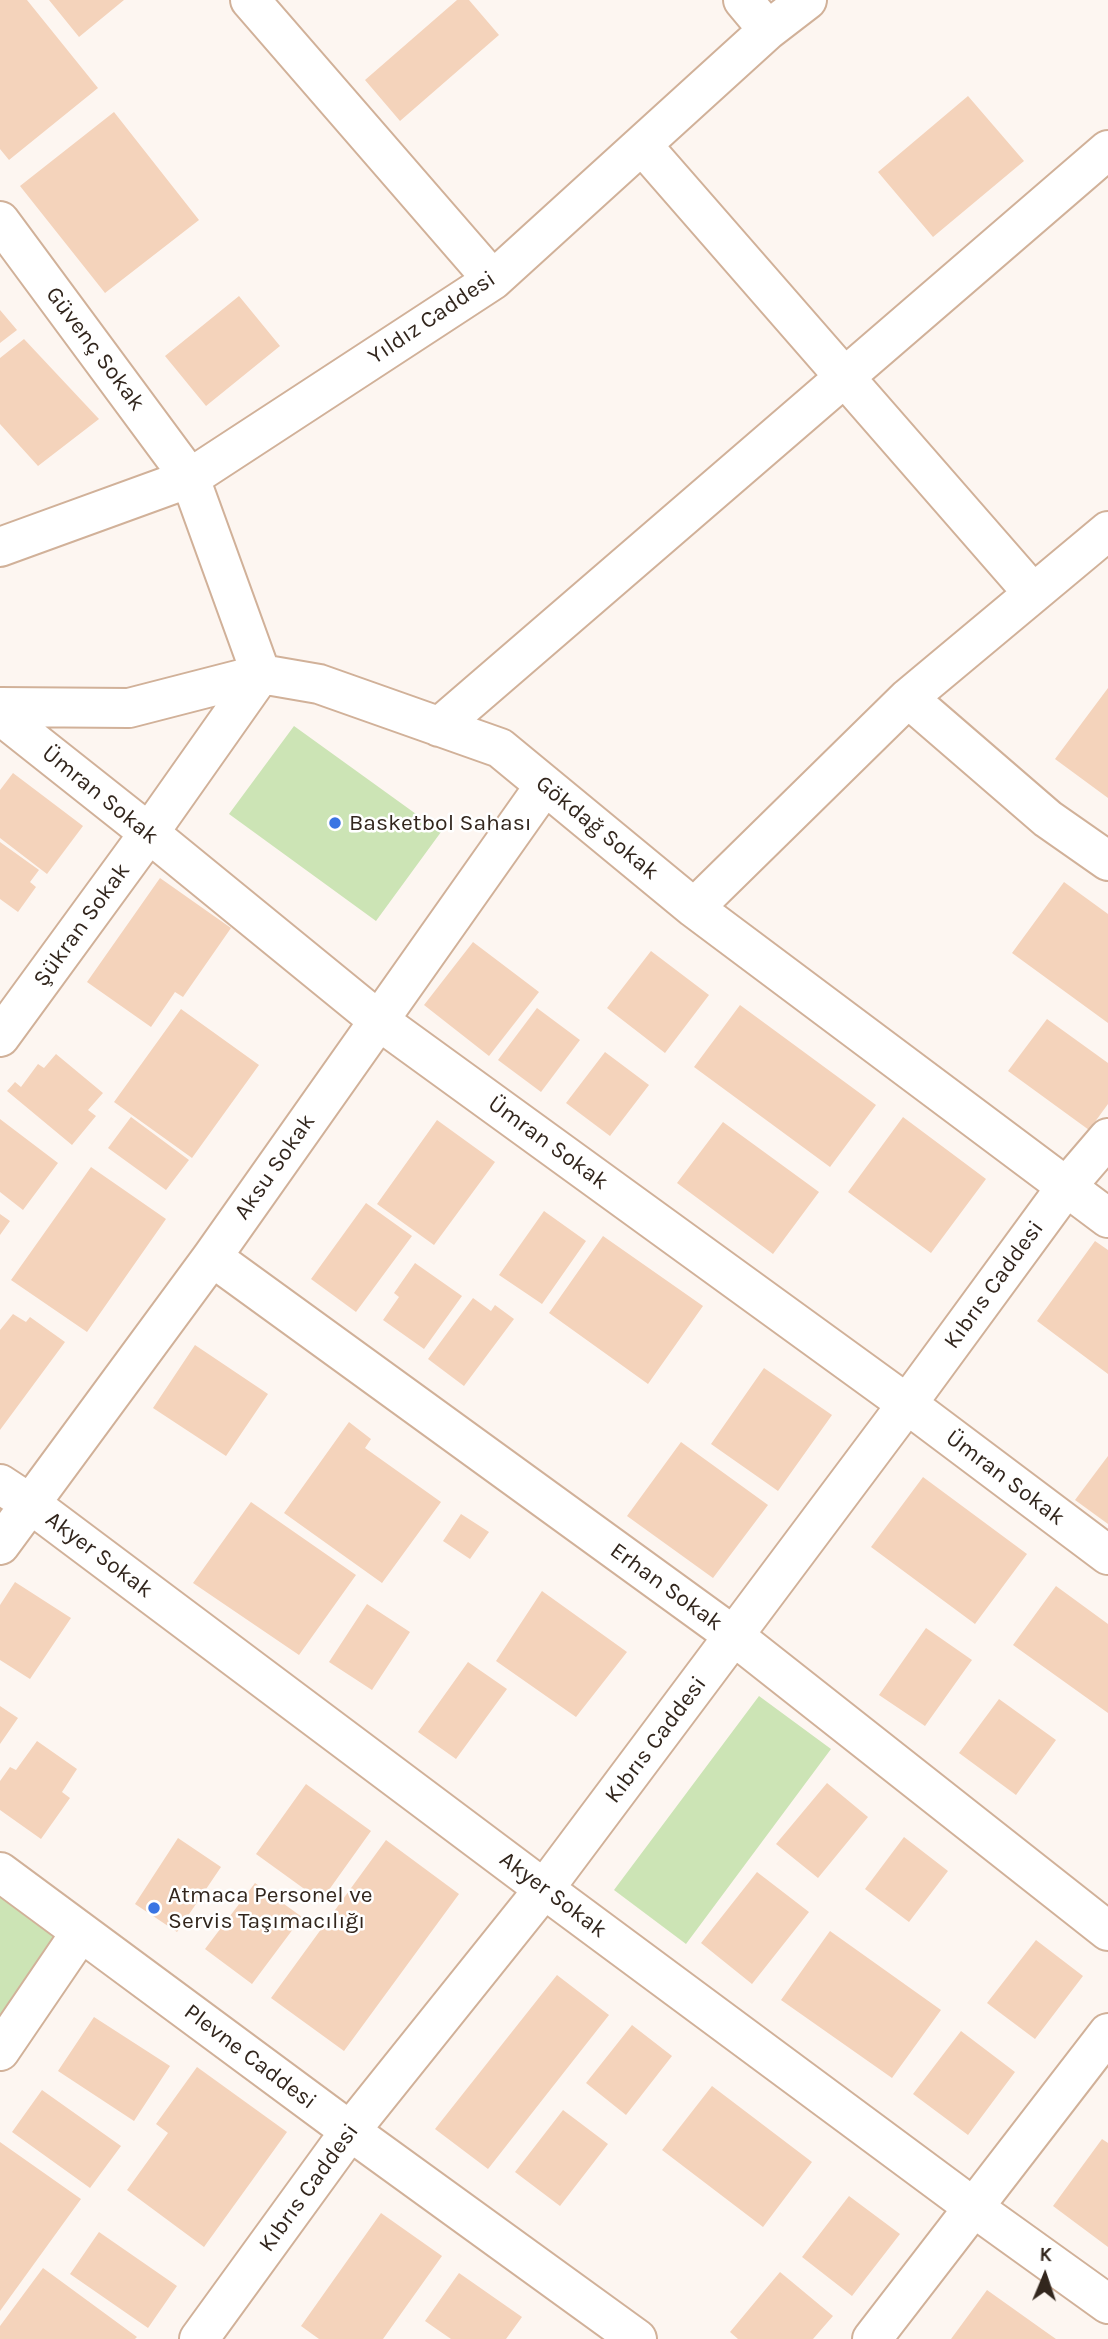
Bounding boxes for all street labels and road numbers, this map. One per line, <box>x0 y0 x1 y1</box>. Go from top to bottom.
street label: Yıldız Caddesi <box>363 265 501 371</box>
street label: Güvenç Sokak <box>39 281 151 417</box>
street label: Ümran Sokak <box>36 740 164 850</box>
street label: Gökdağ Sokak <box>530 770 664 886</box>
street label: Şükran Sokak <box>28 858 136 992</box>
street label: Ümran Sokak <box>482 1090 614 1196</box>
street label: Aksu Sokak <box>229 1109 321 1225</box>
street label: Kıbrıs Caddesi <box>938 1215 1050 1355</box>
street label: Ümran Sokak <box>940 1424 1070 1532</box>
street label: Akyer Sokak <box>40 1506 158 1604</box>
street label: Erhan Sokak <box>604 1537 728 1637</box>
street label: Kıbrıs Caddesi <box>599 1671 713 1809</box>
street label: Akyer Sokak <box>494 1846 612 1944</box>
street label: Plevne Caddesi <box>178 1998 322 2116</box>
street label: Kıbrıs Caddesi <box>253 2118 365 2258</box>

